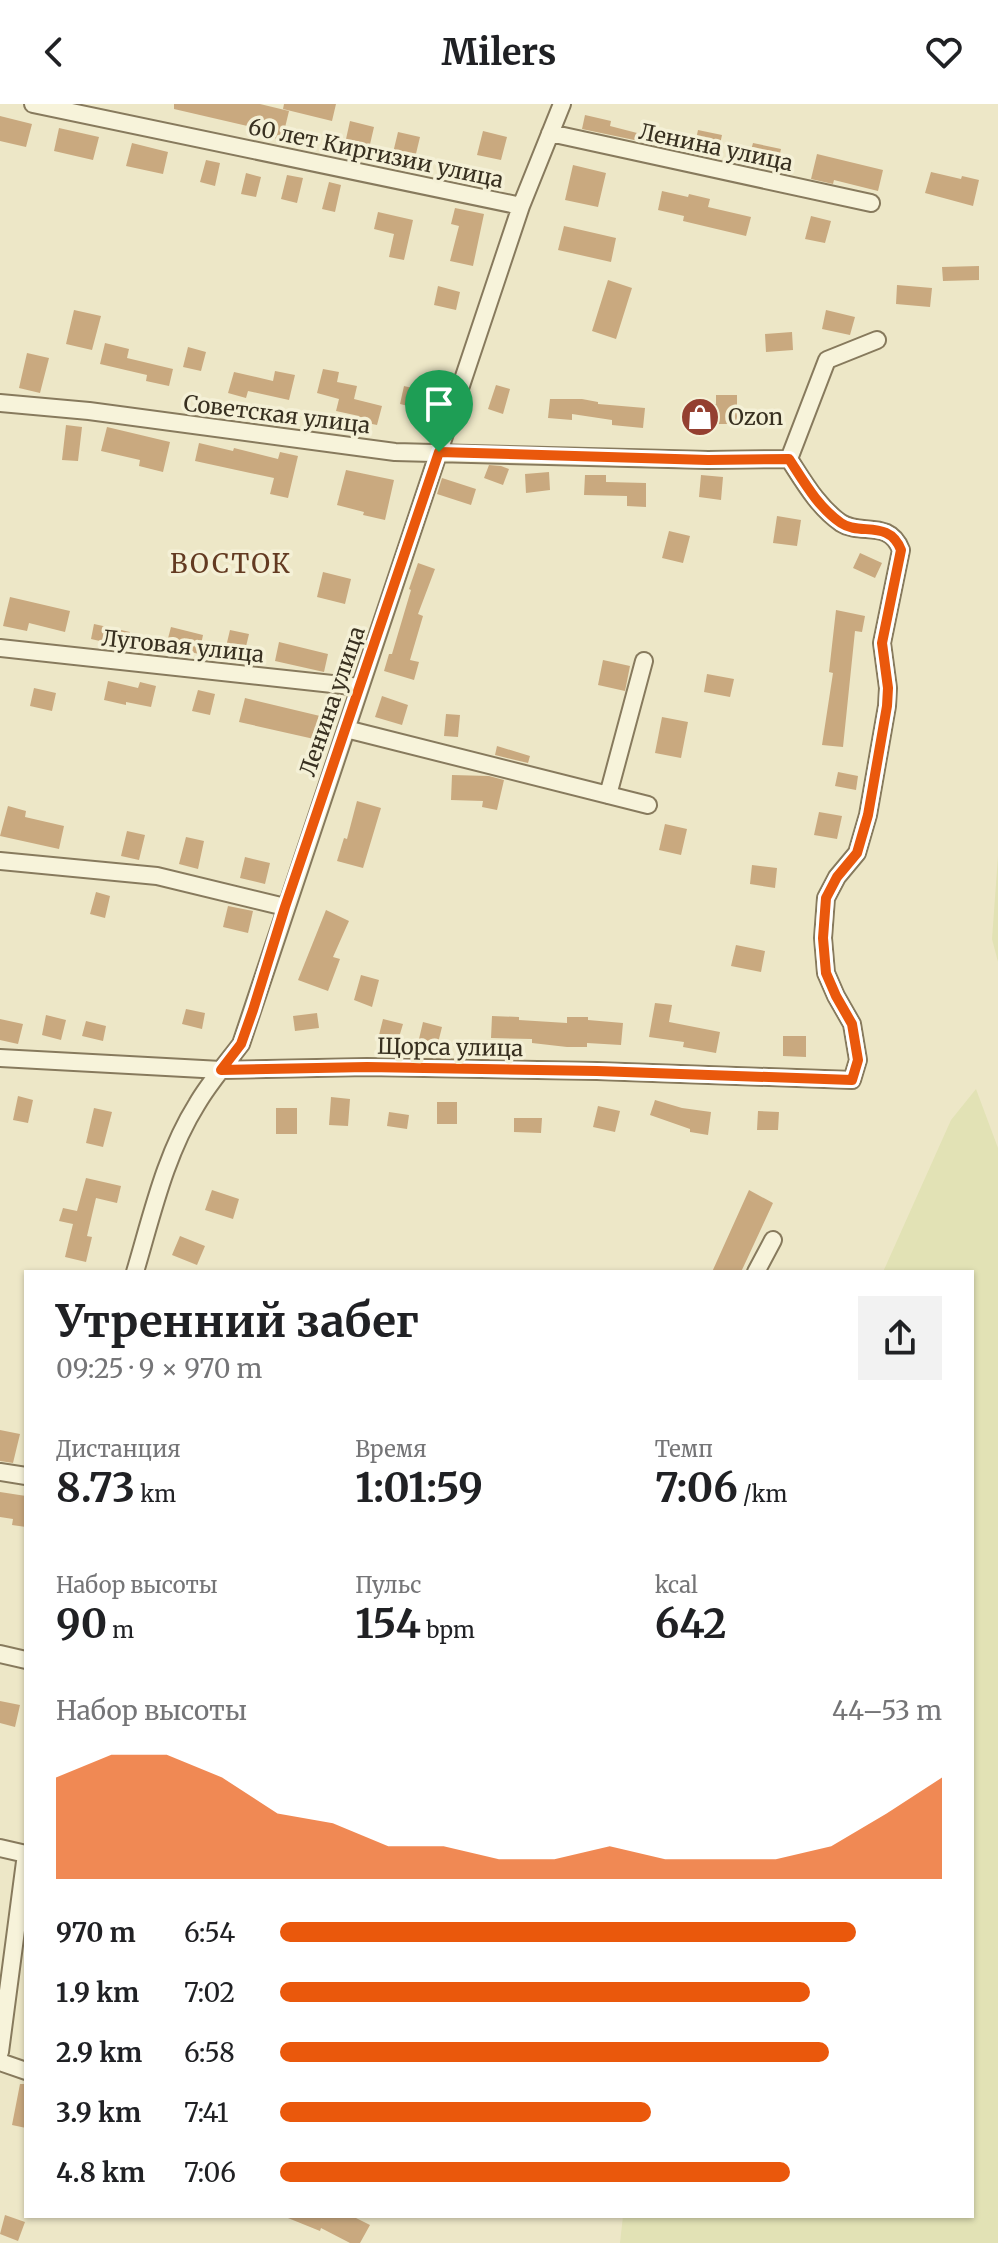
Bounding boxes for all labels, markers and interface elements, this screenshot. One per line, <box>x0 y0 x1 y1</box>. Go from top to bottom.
icon: back <box>32 30 76 74</box>
text: Milers <box>442 30 556 75</box>
icon: heart <box>922 30 966 74</box>
street label: 60 лет Киргизии улица <box>246 112 506 194</box>
street label: Ленина улица <box>636 117 796 177</box>
pin <box>405 370 473 452</box>
icon: arrive <box>417 382 461 426</box>
street label: Советская улица <box>182 389 372 439</box>
shop icon: Ozon <box>679 396 721 438</box>
place label: Ozon <box>728 403 784 431</box>
district label: ВОСТОК <box>170 547 292 580</box>
street label: Ленина улица <box>293 622 371 780</box>
street label: Луговая улица <box>100 624 266 668</box>
street label: Щорса улица <box>377 1032 524 1062</box>
text: Утренний забег <box>56 1294 419 1349</box>
button: share <box>858 1296 942 1380</box>
text: 09:25 · 9 × 970 m <box>56 1352 262 1385</box>
text: Дистанция <box>56 1435 181 1463</box>
text: Время <box>355 1435 427 1463</box>
text: Темп <box>655 1435 713 1463</box>
text: 8.73 <box>56 1463 135 1513</box>
text: 1:01:59 <box>355 1463 483 1513</box>
text: 7:06 <box>655 1463 738 1513</box>
text: km <box>135 1480 176 1508</box>
text: /km <box>738 1480 787 1508</box>
text: Набор высоты <box>56 1571 218 1599</box>
text: Пульс <box>355 1571 421 1599</box>
text: kcal <box>655 1571 698 1599</box>
text: 90 <box>56 1599 107 1649</box>
text: 154 <box>355 1599 421 1649</box>
text: 642 <box>655 1599 727 1649</box>
text: m <box>107 1616 134 1644</box>
text: bpm <box>421 1616 475 1644</box>
text: Набор высоты <box>56 1694 247 1727</box>
text: 44–53 m <box>832 1694 942 1727</box>
text: 970 m <box>56 1916 136 1949</box>
text: 6:54 <box>184 1916 235 1949</box>
text: 1.9 km <box>56 1976 139 2009</box>
text: 7:02 <box>184 1976 235 2009</box>
text: 2.9 km <box>56 2036 142 2069</box>
text: 6:58 <box>184 2036 235 2069</box>
text: 3.9 km <box>56 2096 141 2129</box>
text: 7:41 <box>184 2096 229 2129</box>
text: 4.8 km <box>56 2156 145 2189</box>
text: 7:06 <box>184 2156 236 2189</box>

